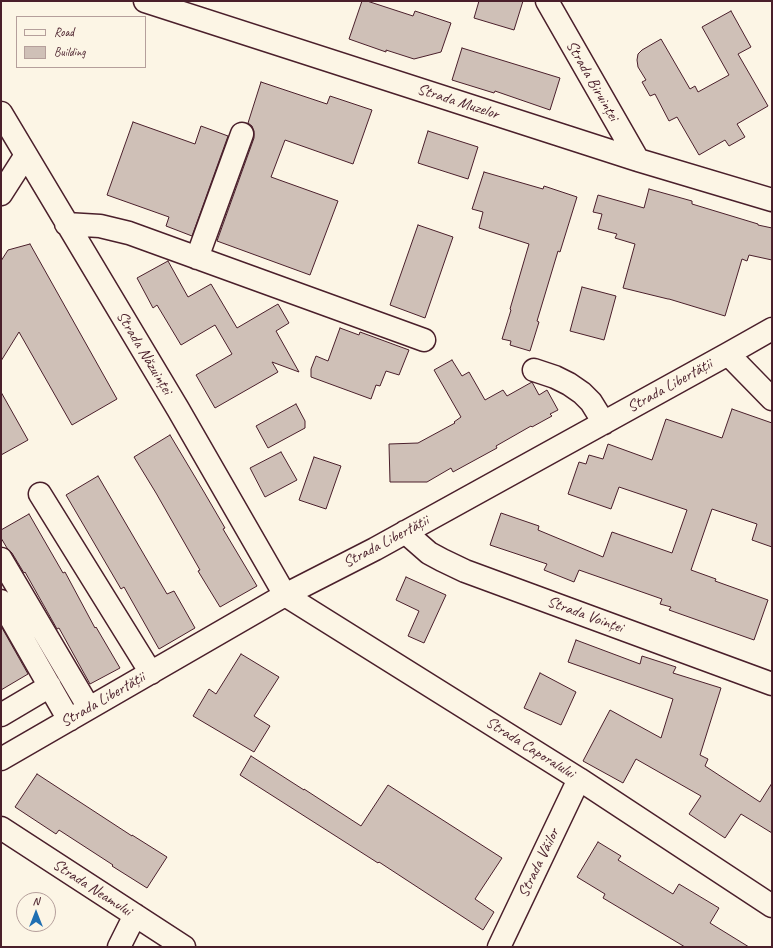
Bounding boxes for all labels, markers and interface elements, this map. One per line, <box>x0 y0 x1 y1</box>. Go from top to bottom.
legend <box>16 16 146 68</box>
text: Road <box>54 24 74 40</box>
street label: Strada Biruinței <box>561 37 623 125</box>
text: Building <box>54 44 86 60</box>
street label: Strada Muzelor <box>415 80 501 124</box>
street label: Strada Năzuinței <box>112 308 176 398</box>
street label: Strada Libertății <box>624 355 716 417</box>
street label: Strada Libertății <box>340 511 432 573</box>
street label: Strada Voinței <box>544 592 626 638</box>
street label: Strada Libertății <box>57 668 149 732</box>
street label: Strada Caporalului <box>482 713 578 783</box>
street label: Strada Văilor <box>514 825 564 901</box>
street label: Strada Neamului <box>49 855 135 921</box>
north arrow <box>16 892 56 932</box>
text: N <box>33 894 39 908</box>

